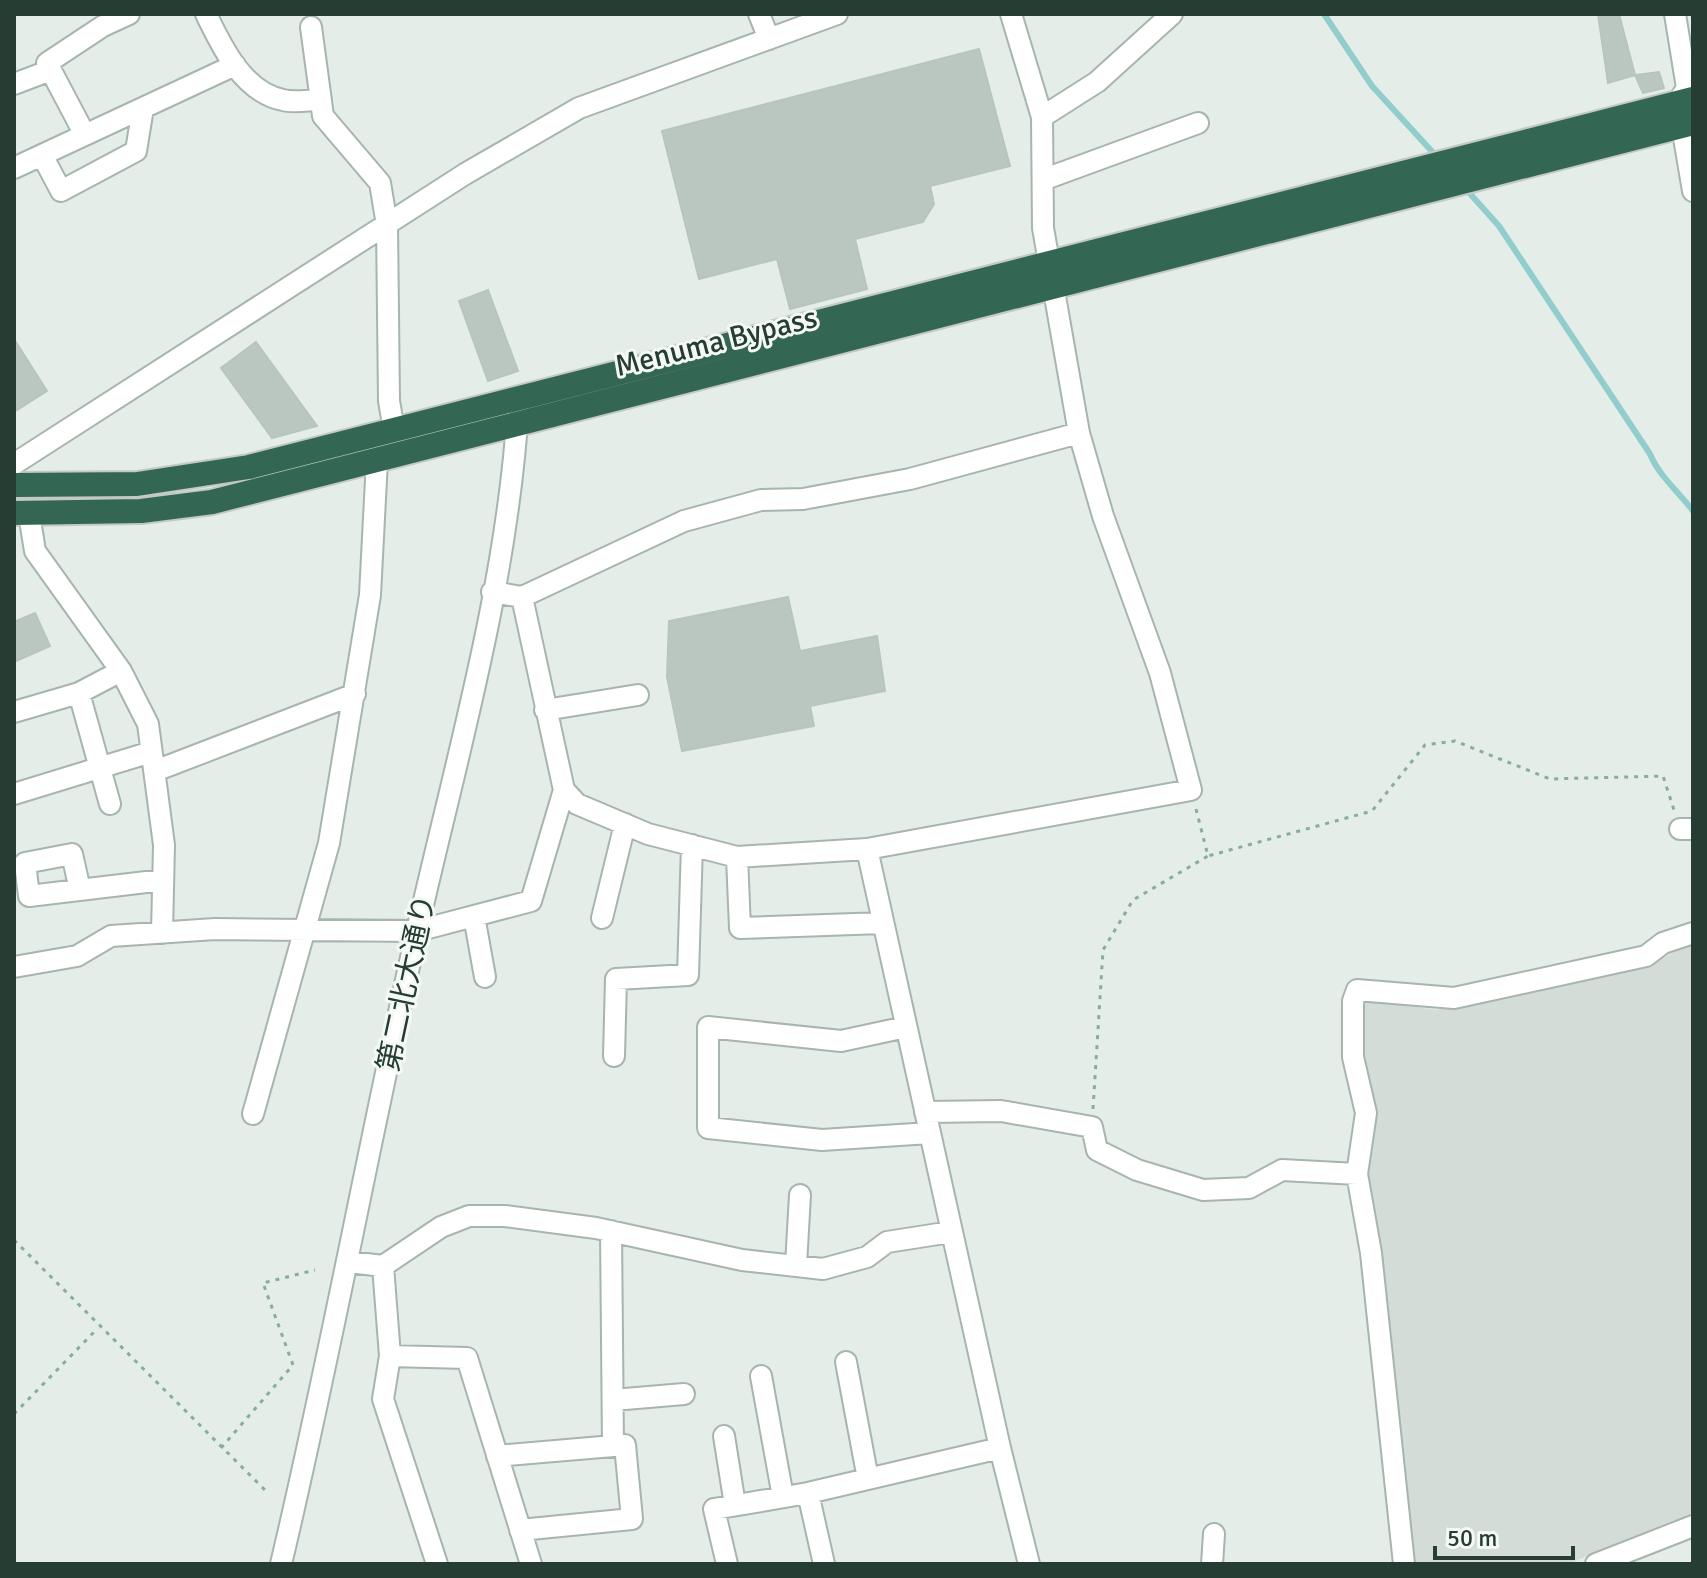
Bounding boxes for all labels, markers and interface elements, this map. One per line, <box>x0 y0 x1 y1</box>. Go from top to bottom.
street label: Menuma Bypass <box>611 299 821 385</box>
street label: 第二北大通り <box>370 891 444 1075</box>
scale bar <box>1435 1510 1573 1560</box>
text: 50 m <box>1447 1523 1497 1553</box>

